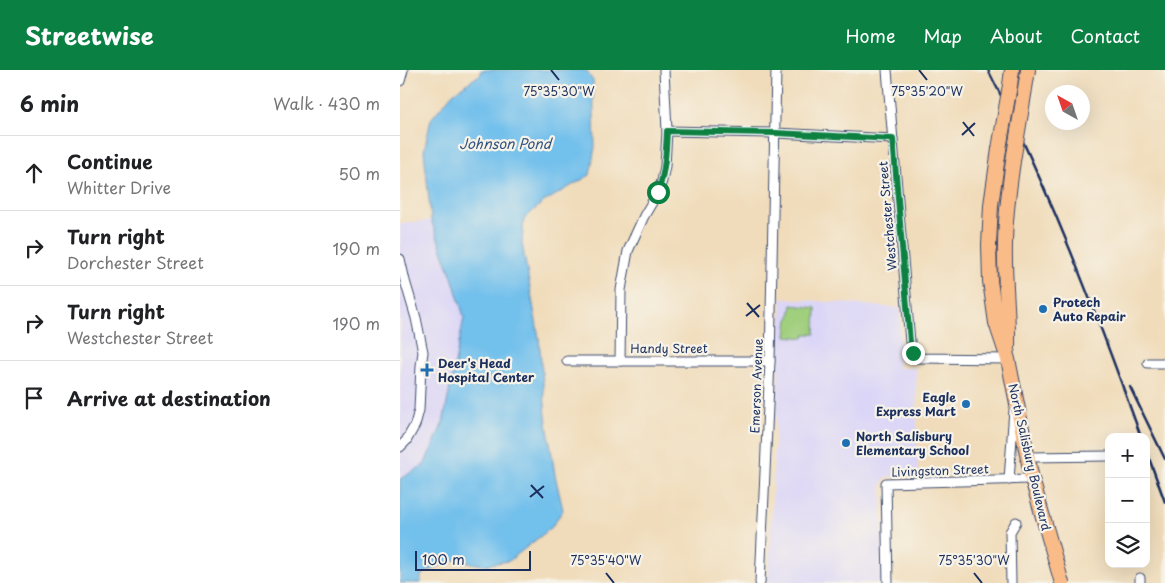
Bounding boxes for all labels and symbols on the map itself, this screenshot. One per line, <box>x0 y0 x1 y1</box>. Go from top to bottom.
text: 75°35'30"W <box>523 82 595 100</box>
text: 75°35'20"W <box>891 82 963 100</box>
north arrow <box>1045 85 1090 130</box>
water label: Johnson Pond <box>459 133 554 154</box>
street label: Westchester Street <box>873 160 901 271</box>
route start <box>647 181 670 204</box>
place label: Protech Auto Repair <box>1053 293 1127 325</box>
marker: Protech Auto Repair <box>1037 303 1049 315</box>
street label: Emerson Avenue <box>745 338 767 434</box>
street label: Handy Street <box>630 339 708 357</box>
route end <box>902 342 925 365</box>
place label: Deer's Head Hospital Center <box>438 354 535 386</box>
marker: Deer's Head Hospital Center <box>420 363 434 377</box>
street label: North Salisbury Boulevard <box>1004 382 1056 533</box>
place label: Eagle Express Mart <box>876 388 956 420</box>
marker: Eagle Express Mart <box>960 398 972 410</box>
place label: North Salisbury Elementary School <box>856 427 969 459</box>
marker: North Salisbury Elementary School <box>840 437 852 449</box>
street label: Livingston Street <box>891 459 989 481</box>
scale bar <box>415 548 531 571</box>
text: 75°35'40"W <box>571 551 642 569</box>
text: 75°35'30"W <box>938 551 1010 569</box>

